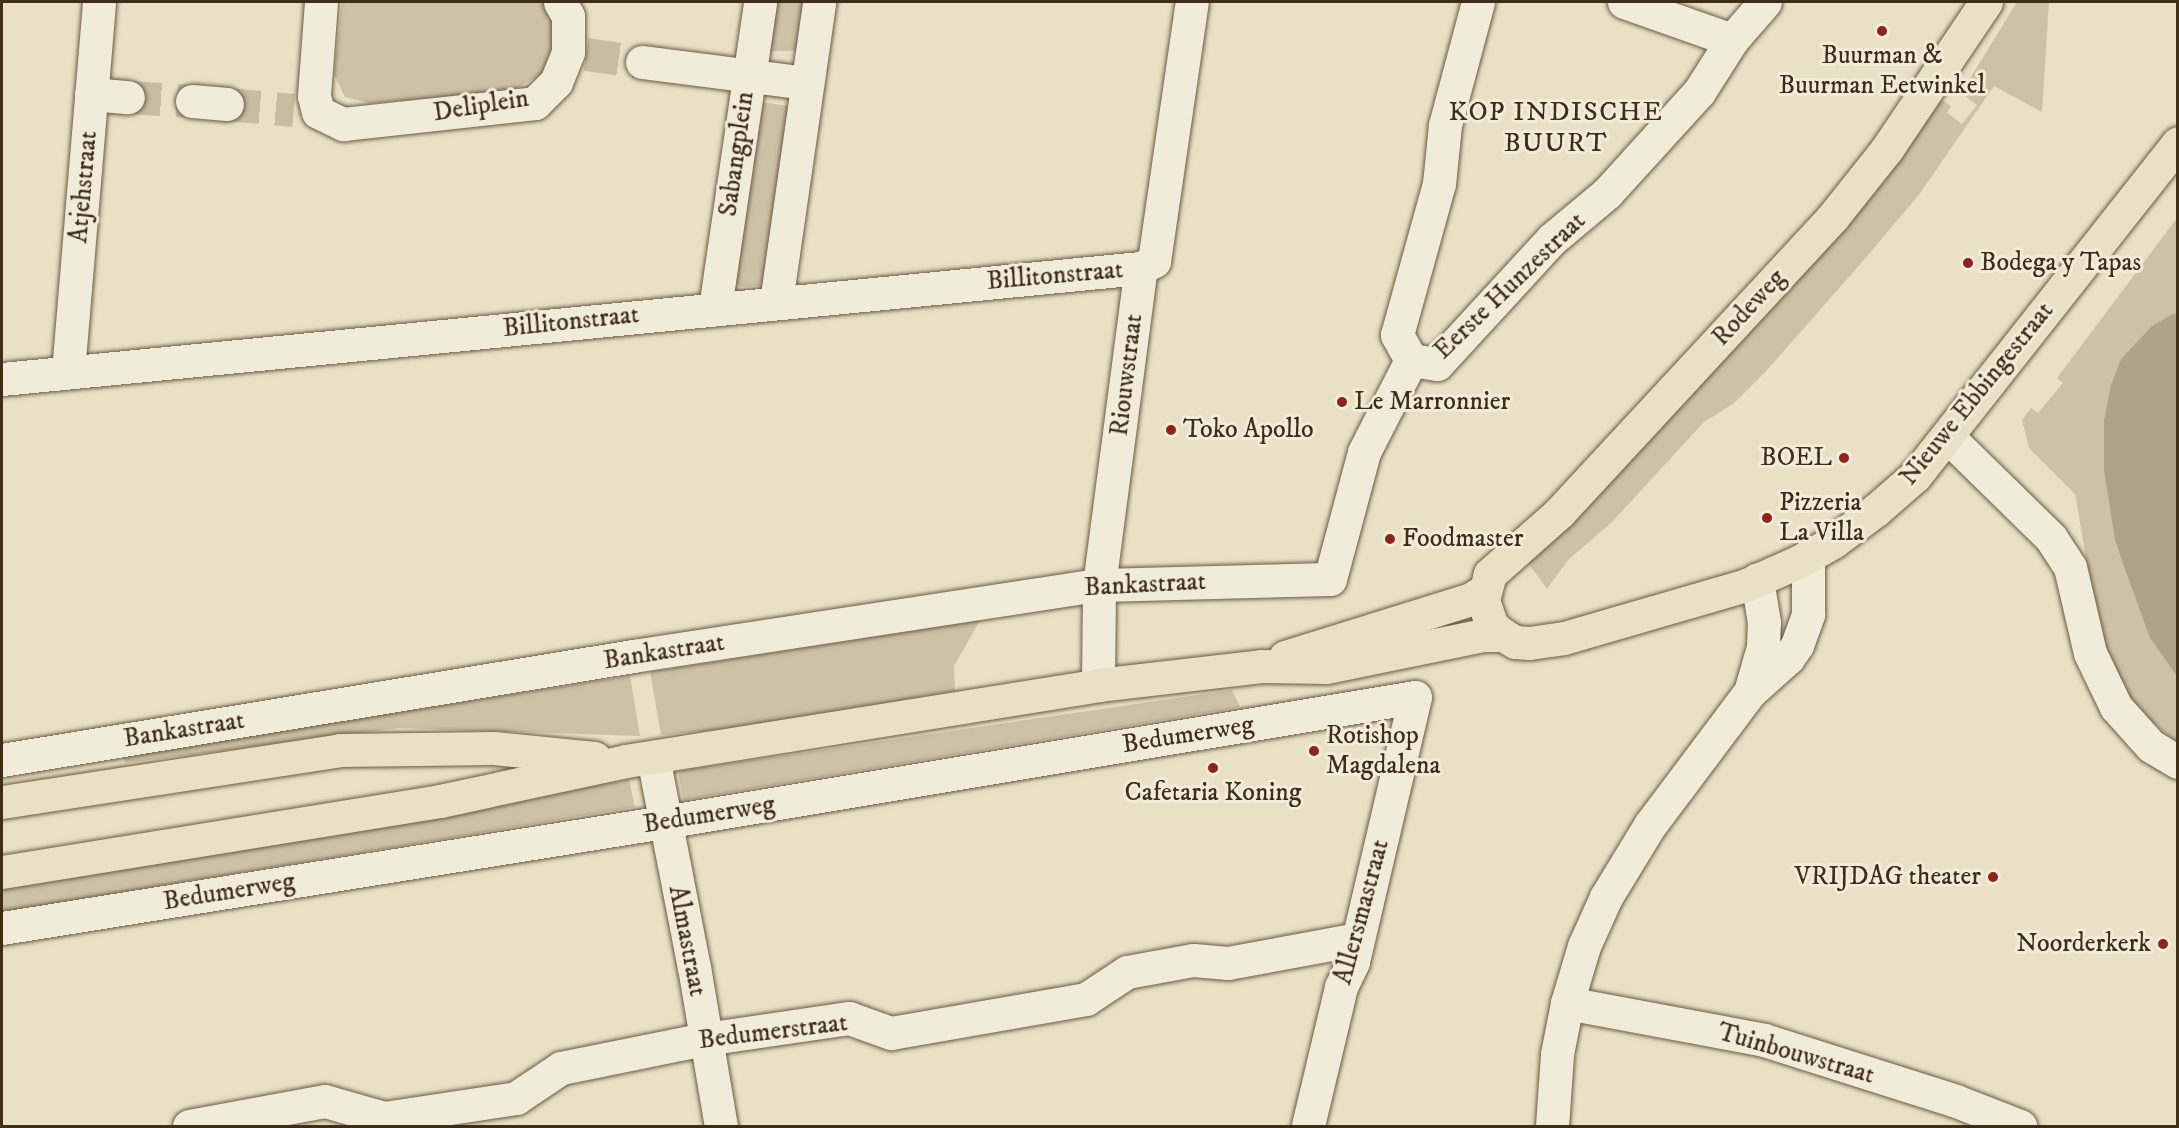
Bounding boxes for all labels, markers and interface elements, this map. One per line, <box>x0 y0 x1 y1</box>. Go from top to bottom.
marker: Buurman & Buurman Eetwinkel <box>1875 24 1889 38</box>
place label: Buurman & Buurman Eetwinkel <box>1779 40 1985 101</box>
street label: Deliplein <box>431 83 531 129</box>
street label: Sabangplein <box>713 90 761 218</box>
district label: KOP INDISCHE BUURT <box>1449 96 1663 159</box>
street label: Atjehstraat <box>64 130 104 244</box>
street label: Eerste Hunzestraat <box>1428 206 1592 366</box>
place label: Bodega y Tapas <box>1980 247 2141 279</box>
street label: Billitonstraat <box>985 254 1125 298</box>
marker: Bodega y Tapas <box>1961 256 1975 270</box>
street label: Rodeweg <box>1706 263 1792 353</box>
street label: Nieuwe Ebbingestraat <box>1893 296 2061 492</box>
street label: Billitonstraat <box>501 299 641 345</box>
street label: Riouwstraat <box>1104 312 1150 438</box>
place label: Le Marronnier <box>1354 386 1510 418</box>
marker: Le Marronnier <box>1335 395 1349 409</box>
place label: Toko Apollo <box>1183 414 1314 446</box>
marker: Toko Apollo <box>1164 423 1178 437</box>
place label: BOEL <box>1760 442 1832 474</box>
marker: BOEL <box>1837 451 1851 465</box>
place label: Pizzeria La Villa <box>1779 487 1864 548</box>
marker: Pizzeria La Villa <box>1760 511 1774 525</box>
place label: Foodmaster <box>1402 523 1523 555</box>
marker: Foodmaster <box>1383 532 1397 546</box>
street label: Bankastraat <box>1083 566 1207 604</box>
street label: Bankastraat <box>601 627 727 677</box>
street label: Bankastraat <box>121 705 247 755</box>
street label: Bedumerweg <box>1120 709 1256 761</box>
place label: Rotishop Magdalena <box>1326 720 1441 782</box>
marker: Rotishop Magdalena <box>1307 744 1321 758</box>
marker: Cafetaria Koning <box>1206 761 1220 775</box>
place label: Cafetaria Koning <box>1125 777 1301 809</box>
street label: Bedumerweg <box>641 789 777 841</box>
street label: Allersmastraat <box>1328 836 1396 988</box>
place label: VRIJDAG theater <box>1794 861 1981 893</box>
street label: Bedumerweg <box>161 866 297 918</box>
marker: VRIJDAG theater <box>1986 870 2000 884</box>
street label: Almastraat <box>661 883 713 999</box>
place label: Noorderkerk <box>2016 928 2151 960</box>
marker: Noorderkerk <box>2156 937 2170 951</box>
street label: Bedumerstraat <box>697 1007 849 1057</box>
street label: Tuinbouwstraat <box>1714 1017 1878 1091</box>

